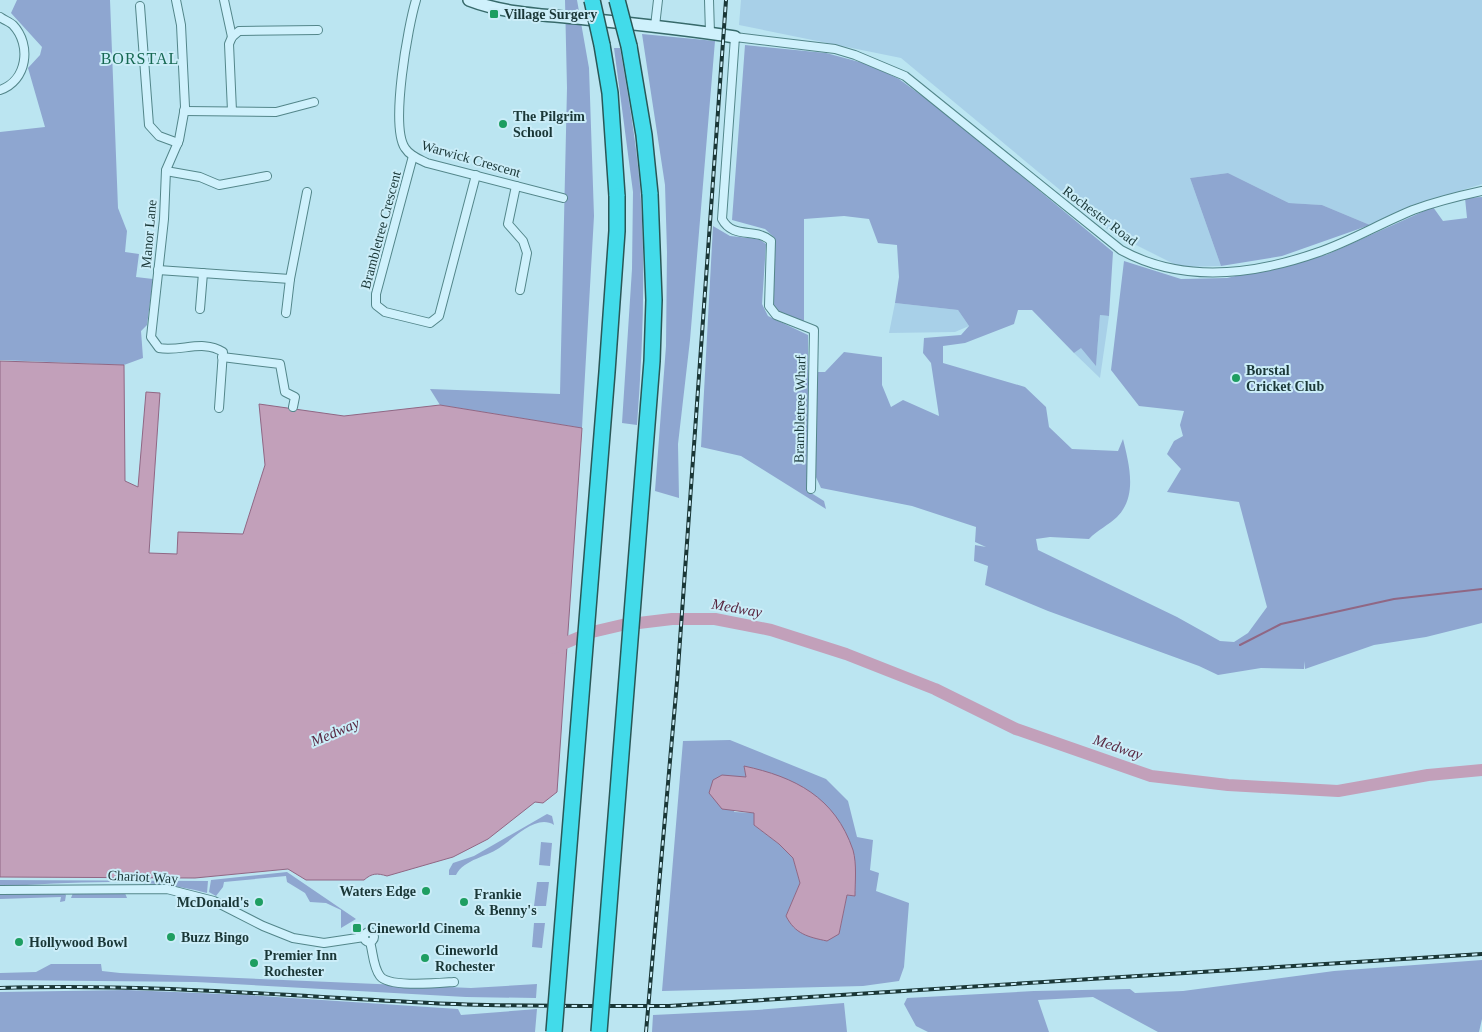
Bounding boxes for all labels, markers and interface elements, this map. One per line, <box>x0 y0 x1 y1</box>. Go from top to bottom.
place label: Village Surgery <box>504 7 597 22</box>
marker: Village Surgery <box>488 8 500 20</box>
district label: BORSTAL <box>101 50 179 67</box>
place label: The Pilgrim School <box>513 109 585 140</box>
marker: The Pilgrim School <box>497 118 509 130</box>
street label: Warwick Crescent <box>420 138 523 180</box>
street label: Brambletree Crescent <box>358 169 404 291</box>
street label: Rochester Road <box>1060 183 1140 249</box>
street label: Manor Lane <box>139 199 159 269</box>
street label: Brambletree Wharf <box>792 354 808 463</box>
place label: Borstal Cricket Club <box>1246 363 1324 394</box>
marker: Borstal Cricket Club <box>1230 372 1242 384</box>
water label: Medway <box>710 596 764 620</box>
water label: Medway <box>308 715 362 750</box>
water label: Medway <box>1090 731 1145 763</box>
street label: Chariot Way <box>107 868 179 886</box>
place label: Waters Edge <box>339 884 416 899</box>
marker: Waters Edge <box>420 885 432 897</box>
place label: Frankie & Benny's <box>474 887 537 918</box>
place label: McDonald's <box>177 895 250 910</box>
marker: McDonald's <box>253 896 265 908</box>
marker: Frankie & Benny's <box>458 896 470 908</box>
place label: Cineworld Cinema <box>367 921 480 936</box>
marker: Cineworld Cinema <box>351 922 363 934</box>
place label: Buzz Bingo <box>181 930 249 945</box>
marker: Buzz Bingo <box>165 931 177 943</box>
place label: Hollywood Bowl <box>29 935 128 950</box>
marker: Hollywood Bowl <box>13 936 25 948</box>
place label: Cineworld Rochester <box>435 943 498 974</box>
place label: Premier Inn Rochester <box>264 948 337 979</box>
marker: Cineworld Rochester <box>419 952 431 964</box>
marker: Premier Inn Rochester <box>248 957 260 969</box>

